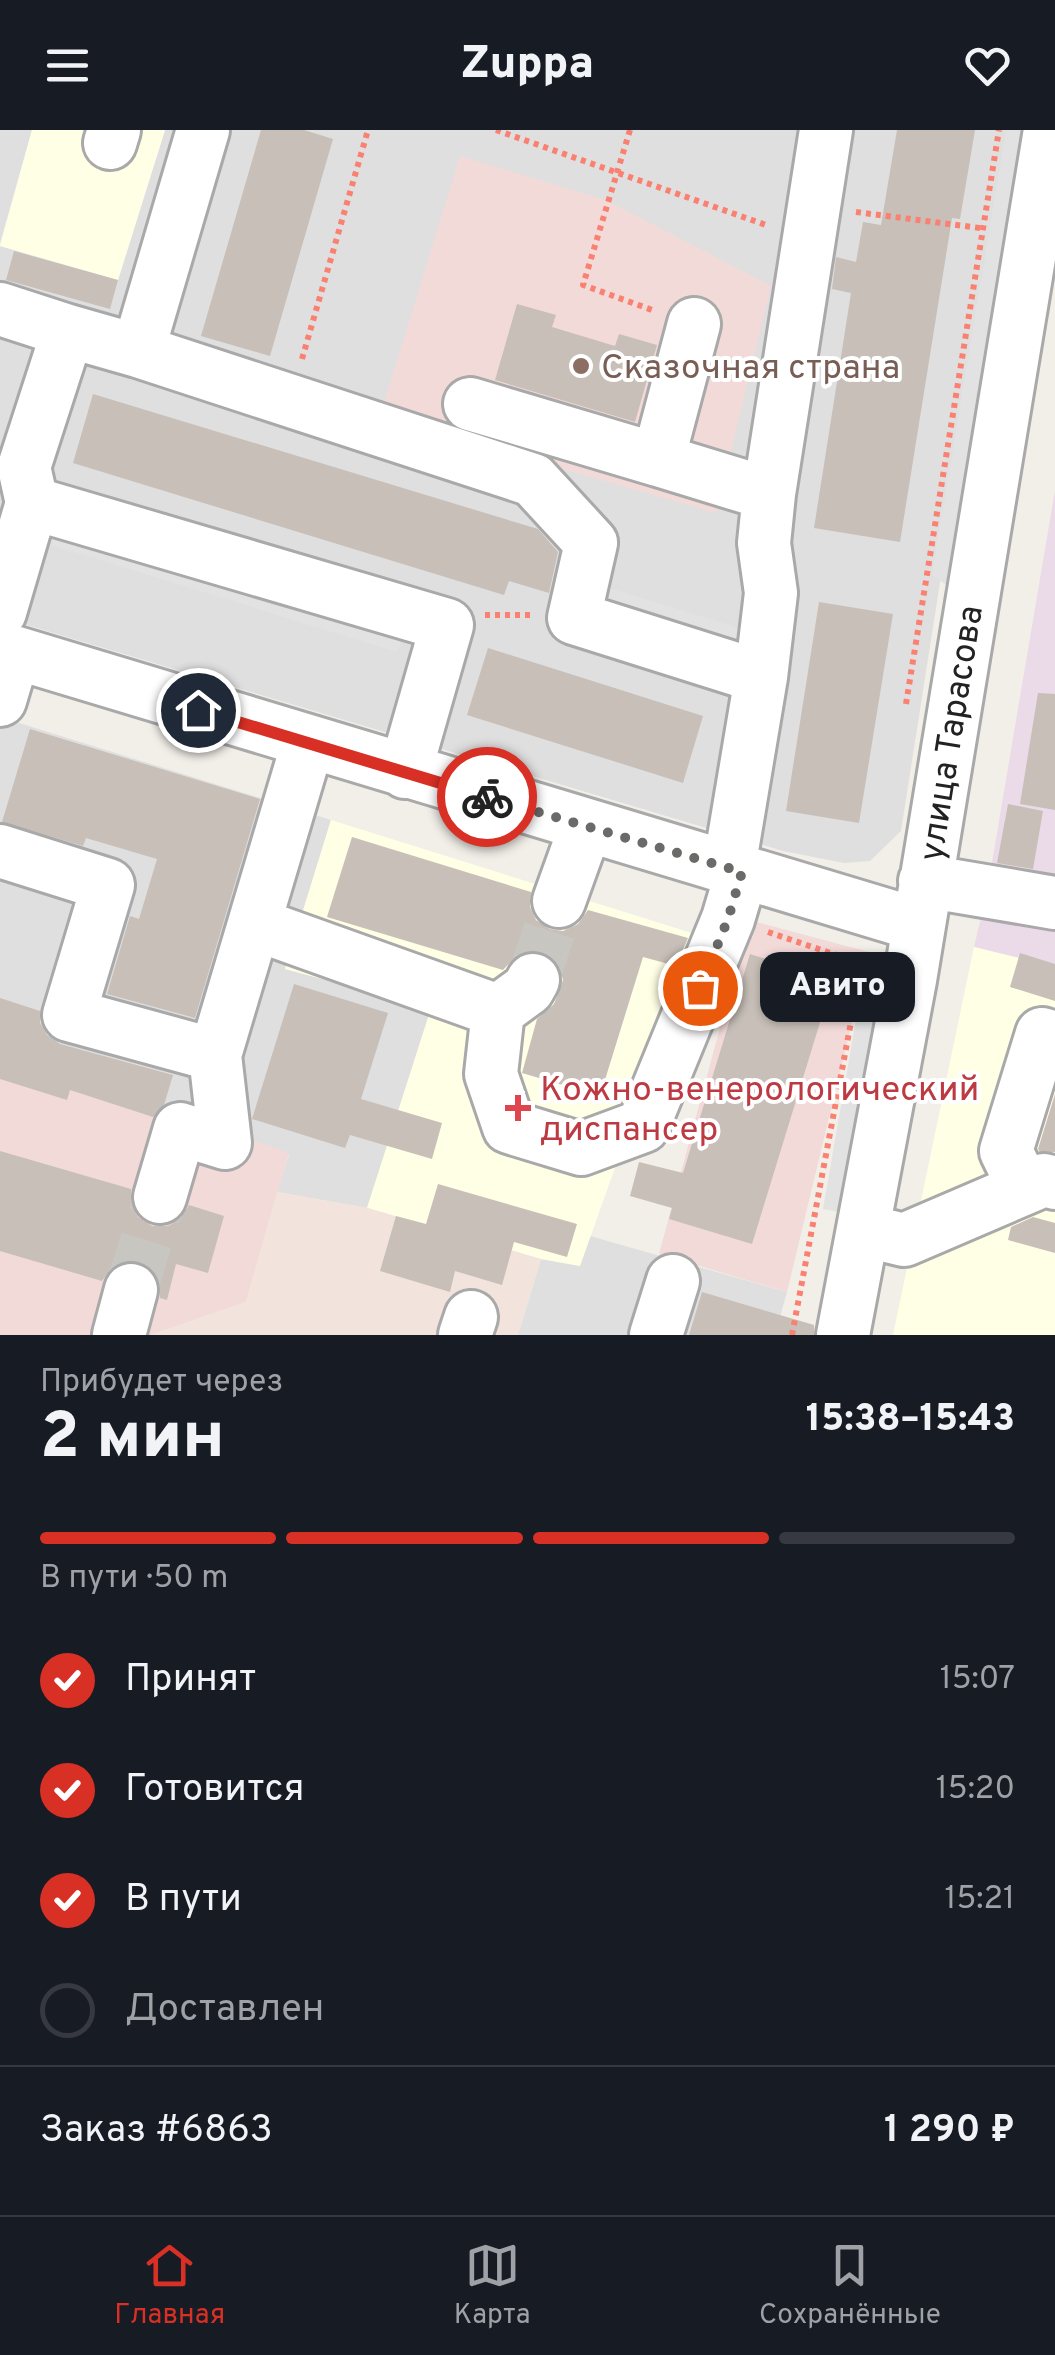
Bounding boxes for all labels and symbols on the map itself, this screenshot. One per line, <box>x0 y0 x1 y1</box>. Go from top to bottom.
place label: Сказочная страна <box>601 347 900 391</box>
marker: Сказочная страна <box>570 355 592 377</box>
street label: улица Тарасова <box>911 602 995 865</box>
pin <box>156 668 241 753</box>
courier <box>437 747 537 847</box>
pin <box>658 946 743 1031</box>
callout: Авито <box>760 953 915 1023</box>
place label: Кожно-венерологический диспансер <box>540 1069 979 1153</box>
marker: Кожно-венерологический диспансер <box>505 1095 531 1121</box>

